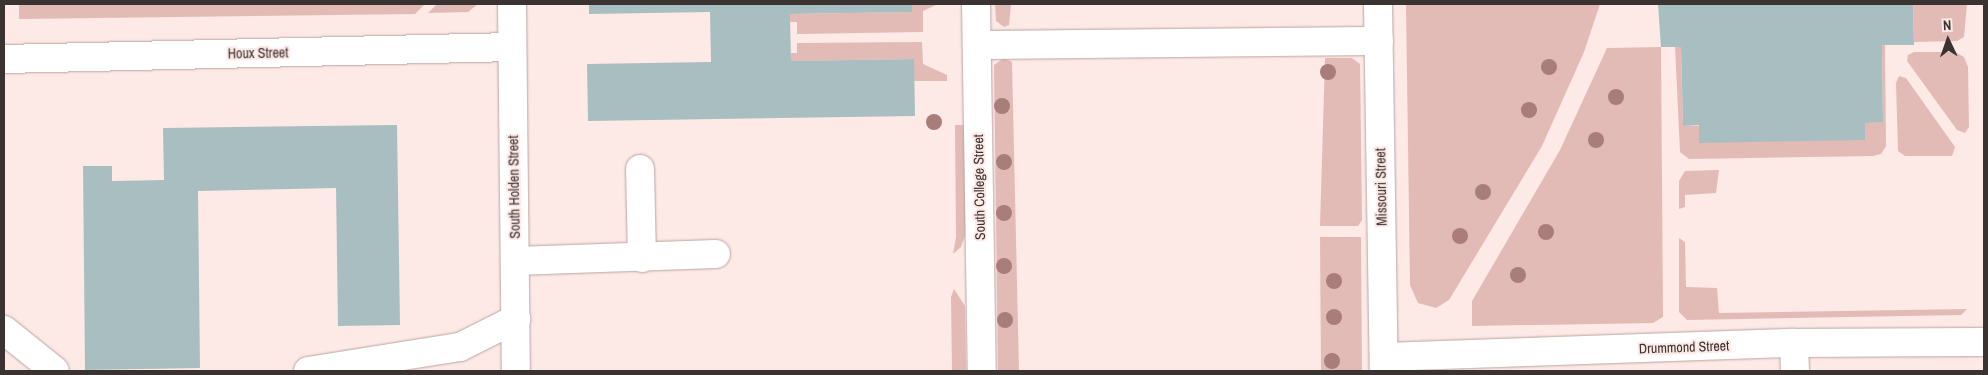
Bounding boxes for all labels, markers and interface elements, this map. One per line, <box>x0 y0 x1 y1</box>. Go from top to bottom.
north arrow <box>1923 15 1973 65</box>
text: N <box>1943 16 1952 34</box>
street label: Houx Street <box>228 44 288 62</box>
street label: South College Street <box>970 134 988 240</box>
street label: South Holden Street <box>505 135 523 239</box>
street label: Missouri Street <box>1372 148 1390 226</box>
street label: Drummond Street <box>1638 337 1730 357</box>

